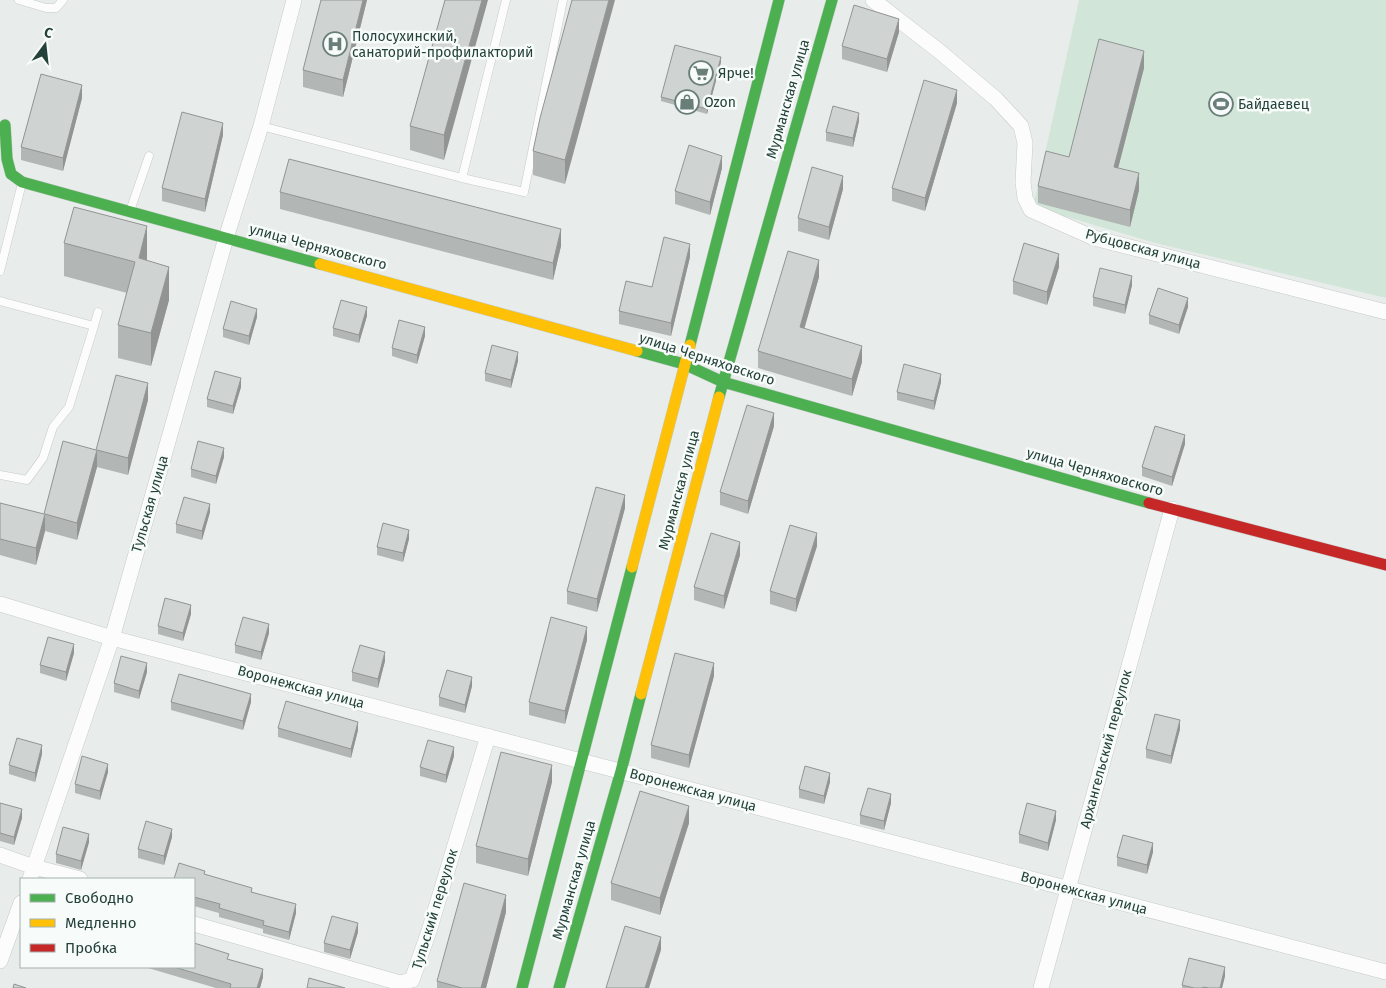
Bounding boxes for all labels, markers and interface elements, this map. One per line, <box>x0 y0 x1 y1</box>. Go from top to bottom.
north arrow <box>20 20 70 70</box>
text: С <box>42 24 54 42</box>
place label: Полосухинский, санаторий-профилакторий <box>352 28 533 61</box>
hospital icon: Полосухинский, санаторий-профилакторий <box>322 31 348 57</box>
street label: Мурманская улица <box>763 37 813 161</box>
supermarket icon: Ярче! <box>688 60 714 86</box>
place label: Ярче! <box>718 65 754 82</box>
shop icon: Ozon <box>674 89 700 115</box>
sports icon: Байдаевец <box>1208 91 1234 117</box>
place label: Ozon <box>704 94 736 111</box>
place label: Байдаевец <box>1238 96 1309 113</box>
street label: улица Черняховского <box>247 220 389 274</box>
street label: Рубцовская улица <box>1083 225 1203 273</box>
street label: улица Черняховского <box>637 329 777 389</box>
street label: Мурманская улица <box>655 428 703 552</box>
street label: улица Черняховского <box>1025 444 1165 500</box>
street label: Тульская улица <box>128 453 172 555</box>
street label: Воронежская улица <box>236 662 366 712</box>
street label: Архангельский переулок <box>1077 667 1136 830</box>
street label: Воронежская улица <box>628 765 758 815</box>
street label: Мурманская улица <box>549 818 599 942</box>
street label: Тульский переулок <box>409 846 462 971</box>
street label: Воронежская улица <box>1019 868 1149 918</box>
legend <box>20 878 195 968</box>
text: Свободно <box>65 889 134 907</box>
text: Медленно <box>65 914 137 932</box>
text: Пробка <box>65 939 117 957</box>

